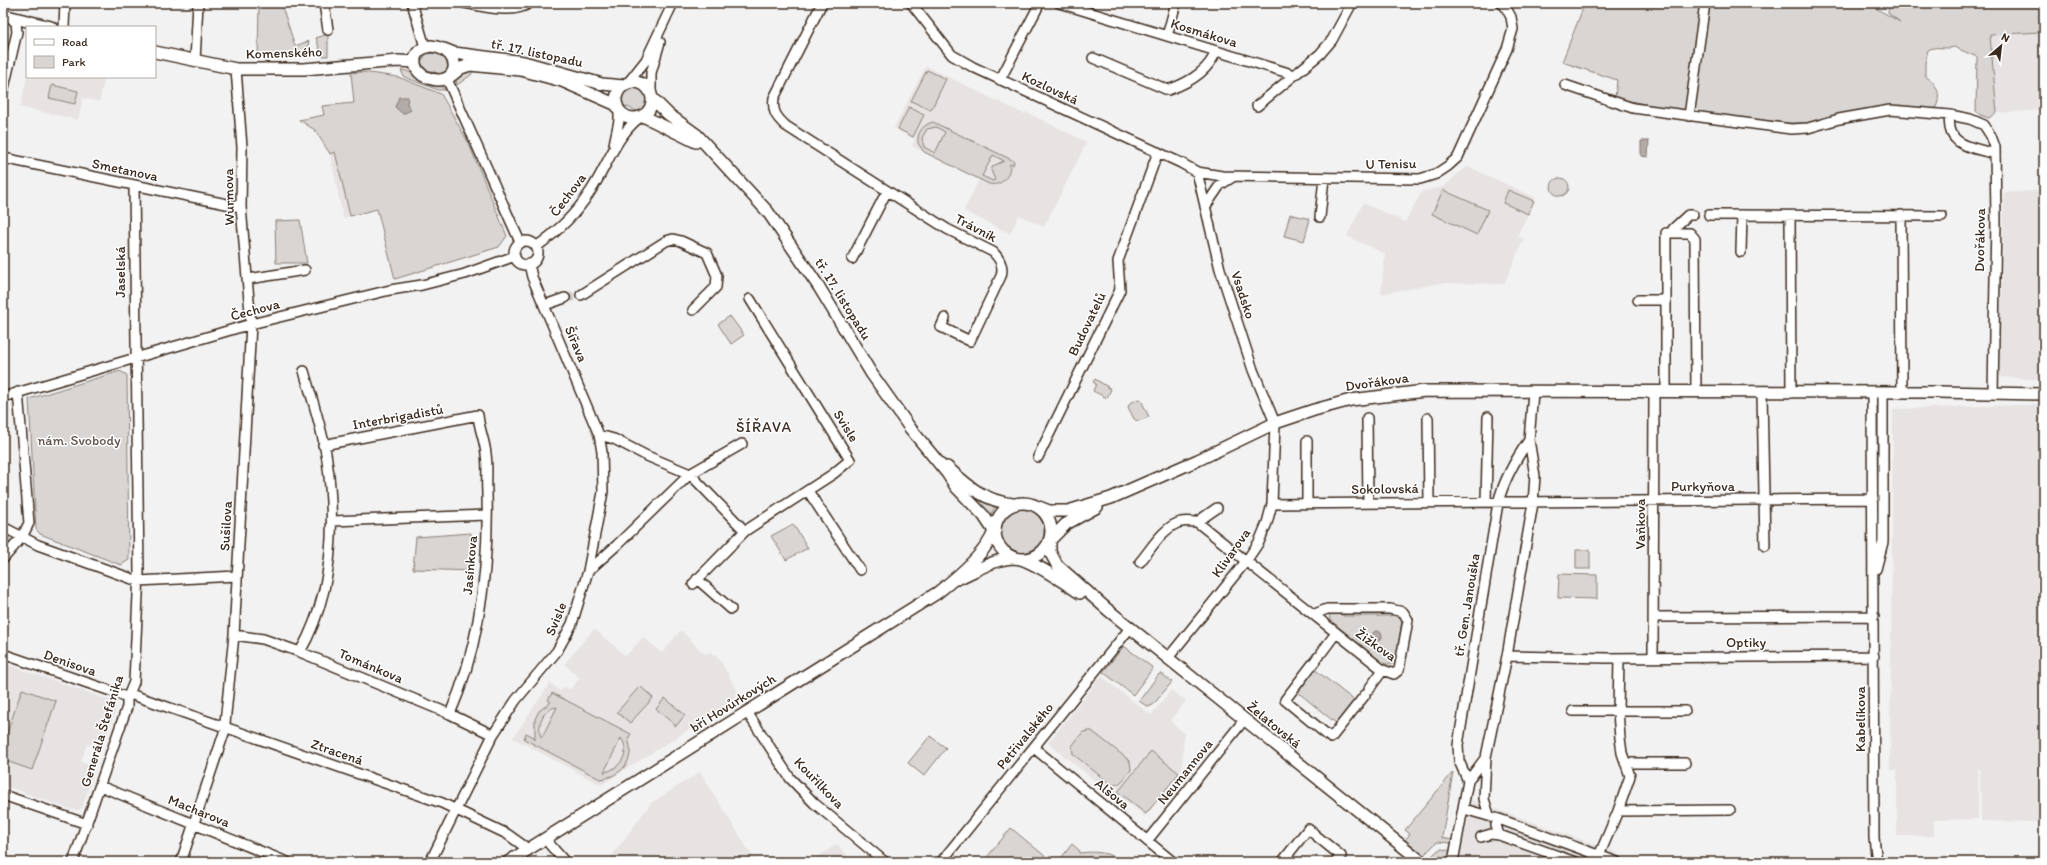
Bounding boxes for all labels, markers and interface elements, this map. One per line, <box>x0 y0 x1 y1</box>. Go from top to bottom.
street label: Kosmákova <box>1169 15 1240 51</box>
legend <box>26 26 156 78</box>
north arrow <box>1981 26 2021 66</box>
text: N <box>1999 30 2012 45</box>
text: Road <box>62 35 88 49</box>
street label: tř. 17. listopadu <box>489 35 585 71</box>
street label: Komenského <box>246 43 322 63</box>
text: Park <box>62 55 86 69</box>
street label: Kozlovská <box>1019 67 1082 109</box>
street label: Smetanova <box>90 155 160 185</box>
street label: U Tenisu <box>1365 155 1417 173</box>
street label: Wurmova <box>220 167 238 226</box>
street label: Čechova <box>546 169 590 220</box>
street label: Dvořákova <box>1971 207 1989 272</box>
street label: Trávník <box>952 210 1000 246</box>
street label: Jaselská <box>112 246 129 298</box>
street label: tř. 17. listopadu <box>811 255 875 343</box>
street label: Vsadsko <box>1227 269 1259 321</box>
street label: Budovatelů <box>1064 289 1110 359</box>
street label: Čechova <box>229 295 282 325</box>
street label: Šířava <box>561 323 591 365</box>
street label: Dvořákova <box>1344 369 1410 395</box>
street label: Interbrigadistů <box>351 401 445 433</box>
street label: Svisle <box>830 407 863 446</box>
district label: ŠÍŘAVA <box>736 418 792 436</box>
park label: nám. Svobody <box>37 432 121 449</box>
street label: Purkyňova <box>1671 478 1736 495</box>
street label: Sokolovská <box>1351 480 1420 498</box>
street label: Vaňkova <box>1632 498 1649 549</box>
street label: Sušilova <box>216 500 236 552</box>
street label: Klivarova <box>1208 525 1254 581</box>
street label: Jasínkova <box>459 534 481 595</box>
street label: tř. Gen. Janouška <box>1450 552 1484 658</box>
street label: Svisle <box>542 599 571 638</box>
street label: Žižkova <box>1352 625 1400 666</box>
street label: Optiky <box>1726 634 1767 651</box>
street label: Tománkova <box>336 645 406 687</box>
street label: Denisova <box>41 646 99 680</box>
street label: bří Hovůrkových <box>687 670 779 736</box>
street label: Generála Štefánika <box>77 672 127 789</box>
street label: Kabelíkova <box>1852 685 1869 752</box>
street label: Želatovská <box>1243 698 1305 752</box>
street label: Petřivalského <box>993 699 1057 773</box>
street label: Ztracená <box>309 735 366 769</box>
street label: Neumannova <box>1154 736 1216 808</box>
street label: Kouřílkova <box>790 754 848 813</box>
street label: Alšova <box>1091 775 1133 813</box>
street label: Macharova <box>166 791 233 831</box>

